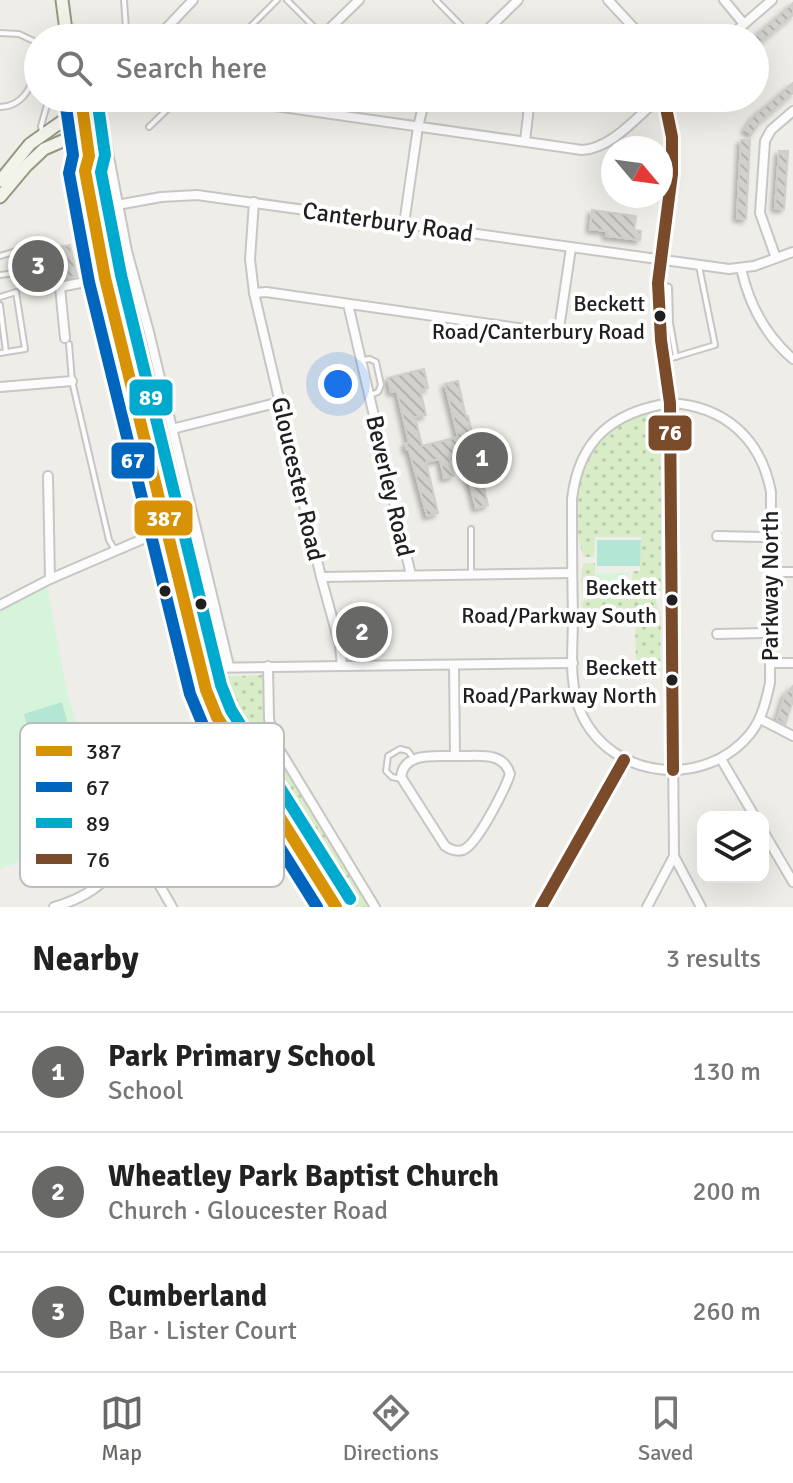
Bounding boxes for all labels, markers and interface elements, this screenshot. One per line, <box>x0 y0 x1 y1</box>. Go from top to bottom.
search box <box>24 24 769 112</box>
icon: search <box>52 46 96 90</box>
text: Search here <box>116 50 267 87</box>
north arrow <box>601 136 673 208</box>
street label: Canterbury Road <box>301 195 475 249</box>
pin: 3 <box>12 236 64 296</box>
place label: Beckett Road/Canterbury Road <box>432 290 645 345</box>
marker: Beckett Road/Canterbury Road <box>652 308 668 324</box>
your location <box>318 364 358 404</box>
line badge: 89 <box>128 378 174 417</box>
text: 89 <box>139 384 163 411</box>
street label: Gloucester Road <box>265 394 331 564</box>
street label: Beverley Road <box>359 412 421 560</box>
line badge: 76 <box>647 414 693 452</box>
text: 76 <box>658 419 682 446</box>
pin: 1 <box>456 428 508 488</box>
line badge: 67 <box>110 441 156 480</box>
text: 67 <box>121 447 145 474</box>
line badge: 387 <box>133 499 194 537</box>
text: 387 <box>146 505 182 532</box>
street label: Parkway North <box>755 510 785 662</box>
place label: Beckett Road/Parkway South <box>461 574 657 629</box>
unlabelled marker <box>157 583 173 599</box>
marker: Beckett Road/Parkway South <box>664 592 680 608</box>
unlabelled marker <box>193 596 209 612</box>
pin: 2 <box>336 602 388 662</box>
place label: Beckett Road/Parkway North <box>462 654 657 709</box>
marker: Beckett Road/Parkway North <box>664 672 680 688</box>
legend <box>20 723 284 887</box>
text: 387 <box>86 738 122 765</box>
text: 67 <box>86 774 110 801</box>
text: 89 <box>86 810 110 837</box>
map controls <box>697 811 769 883</box>
button: layers <box>697 811 769 883</box>
text: 76 <box>86 846 110 873</box>
text: Nearby <box>32 938 139 980</box>
text: 3 results <box>666 943 761 975</box>
text: Park Primary School <box>108 1038 375 1075</box>
text: 1 <box>51 1056 65 1088</box>
text: 130 m <box>692 1056 761 1088</box>
text: School <box>108 1075 184 1107</box>
text: Wheatley Park Baptist Church <box>108 1158 499 1195</box>
text: 2 <box>51 1176 65 1208</box>
text: 200 m <box>692 1176 761 1208</box>
text: Church · Gloucester Road <box>108 1195 388 1227</box>
text: Cumberland <box>108 1278 267 1315</box>
text: 3 <box>51 1296 65 1328</box>
text: 260 m <box>692 1296 761 1328</box>
text: Bar · Lister Court <box>108 1315 297 1347</box>
tab: Map <box>100 1391 144 1466</box>
tab: Directions <box>343 1391 439 1466</box>
tab: Saved <box>638 1391 693 1466</box>

